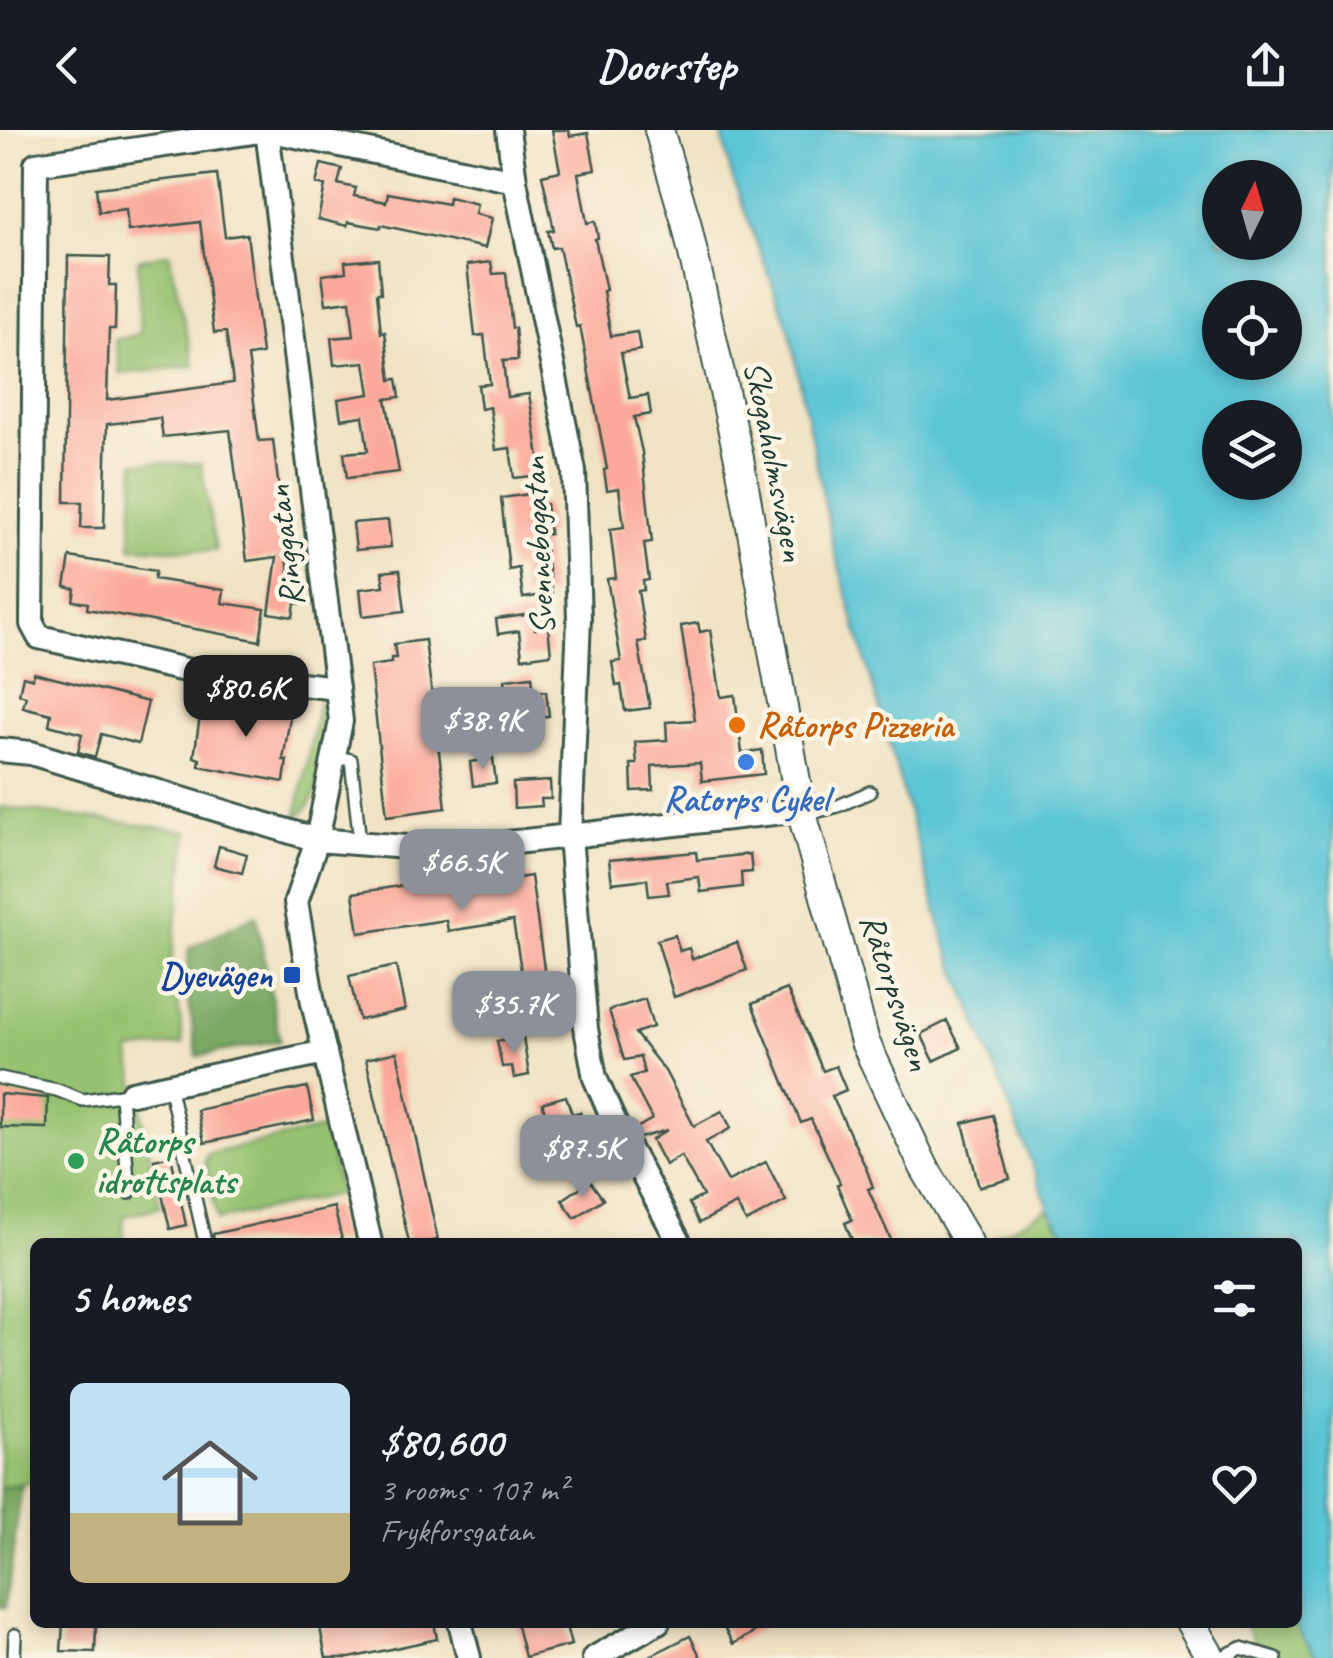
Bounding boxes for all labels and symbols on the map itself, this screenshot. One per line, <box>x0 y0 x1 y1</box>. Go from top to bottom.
north arrow <box>1202 160 1302 260</box>
street label: Skogaholmsvägen <box>734 357 817 565</box>
street label: Svennebogatan <box>511 455 565 636</box>
street label: Ringgatan <box>255 483 315 609</box>
pin: $80.6K <box>165 655 327 740</box>
pin: $38.9K <box>402 687 564 772</box>
place label: Råtorps Pizzeria <box>757 703 956 748</box>
marker: Råtorps Pizzeria <box>726 714 748 736</box>
marker: Ratorps Cykel <box>735 751 757 773</box>
place label: Ratorps Cykel <box>663 777 835 822</box>
pin: $66.5K <box>381 829 543 914</box>
street label: Råtorpsvägen <box>850 908 943 1076</box>
place label: Dyevägen <box>160 953 273 998</box>
marker: Dyevägen <box>281 964 303 986</box>
pin: $35.7K <box>433 971 595 1056</box>
pin: $87.5K <box>501 1115 663 1200</box>
place label: Råtorps idrottsplats <box>96 1119 239 1204</box>
marker: Råtorps idrottsplats <box>65 1150 87 1172</box>

